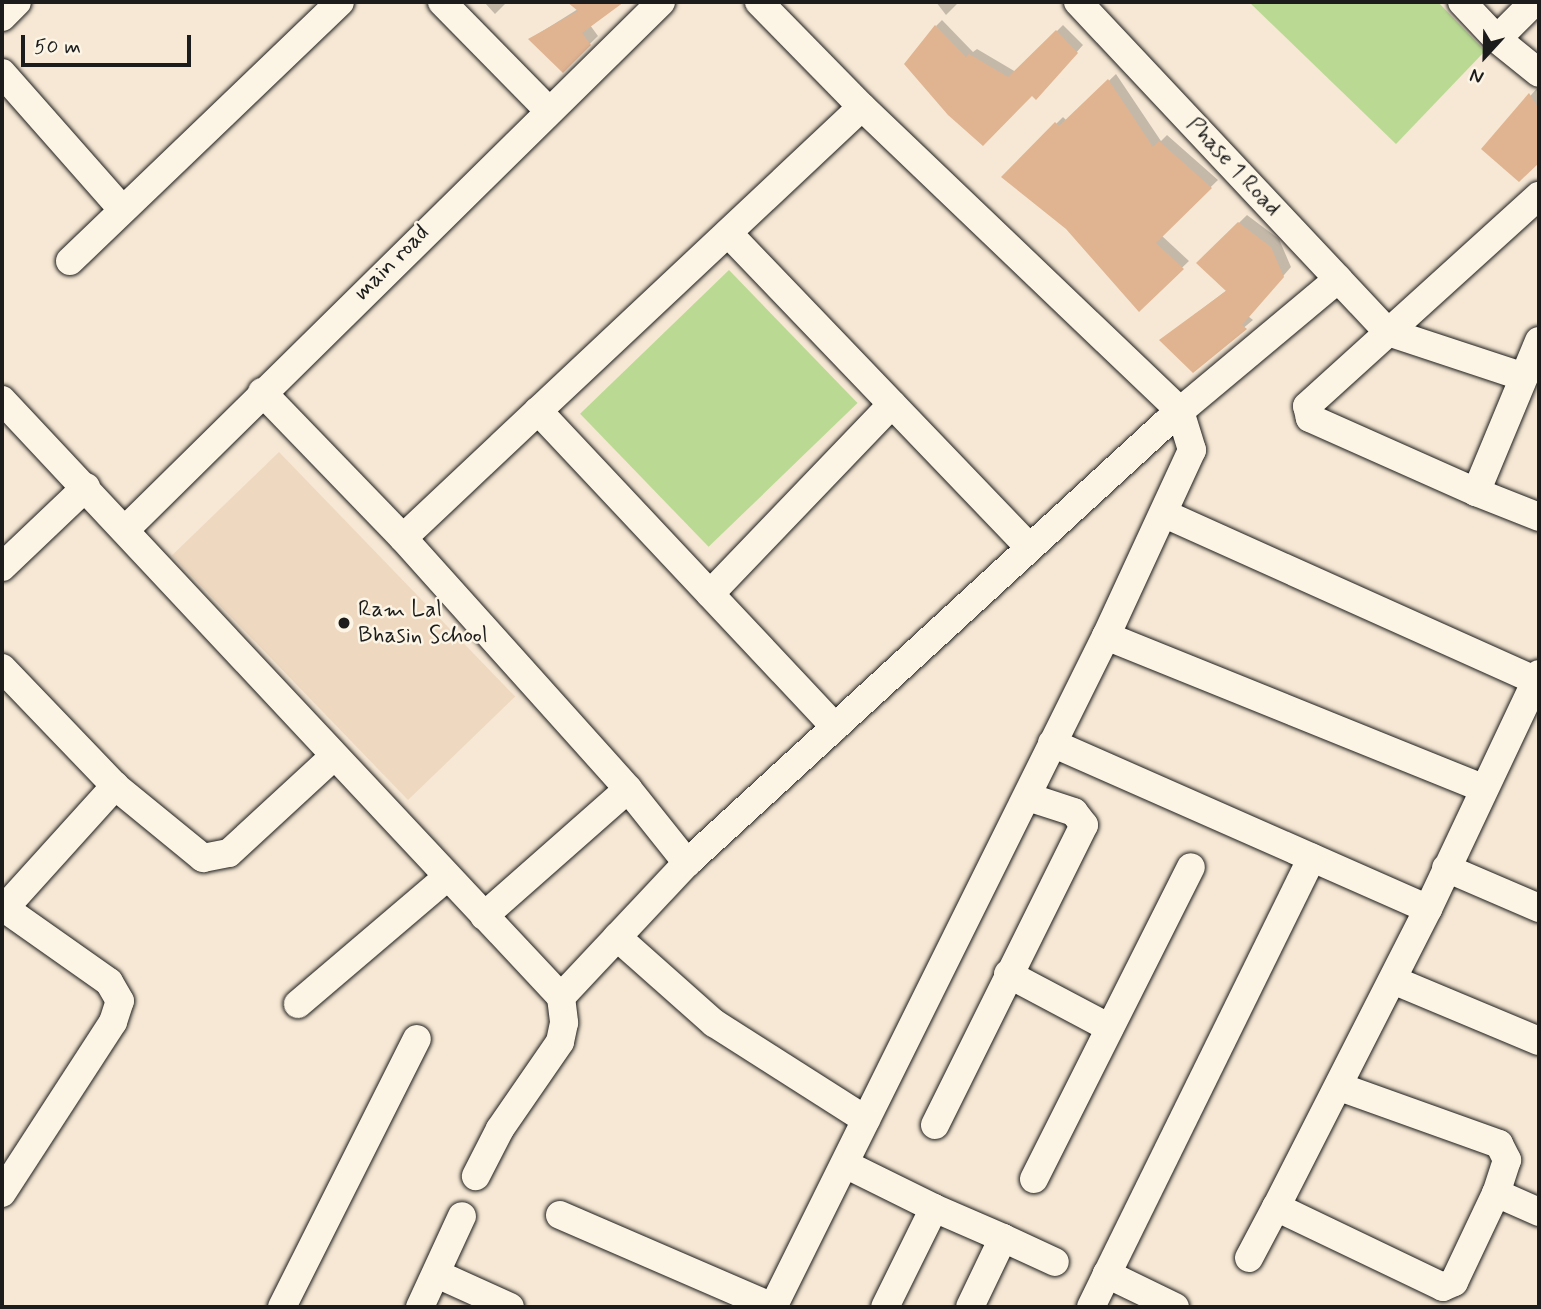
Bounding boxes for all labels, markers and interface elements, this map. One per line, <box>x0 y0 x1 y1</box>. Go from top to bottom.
scale bar <box>24 21 194 65</box>
north arrow <box>1450 21 1520 91</box>
text: 50 m <box>34 33 81 61</box>
text: N <box>1466 62 1487 90</box>
street label: Phase 1 Road <box>1180 112 1286 222</box>
street label: main road <box>349 220 435 306</box>
place label: Ram Lal Bhasin School <box>358 596 488 650</box>
marker: Ram Lal Bhasin School <box>336 615 352 631</box>

